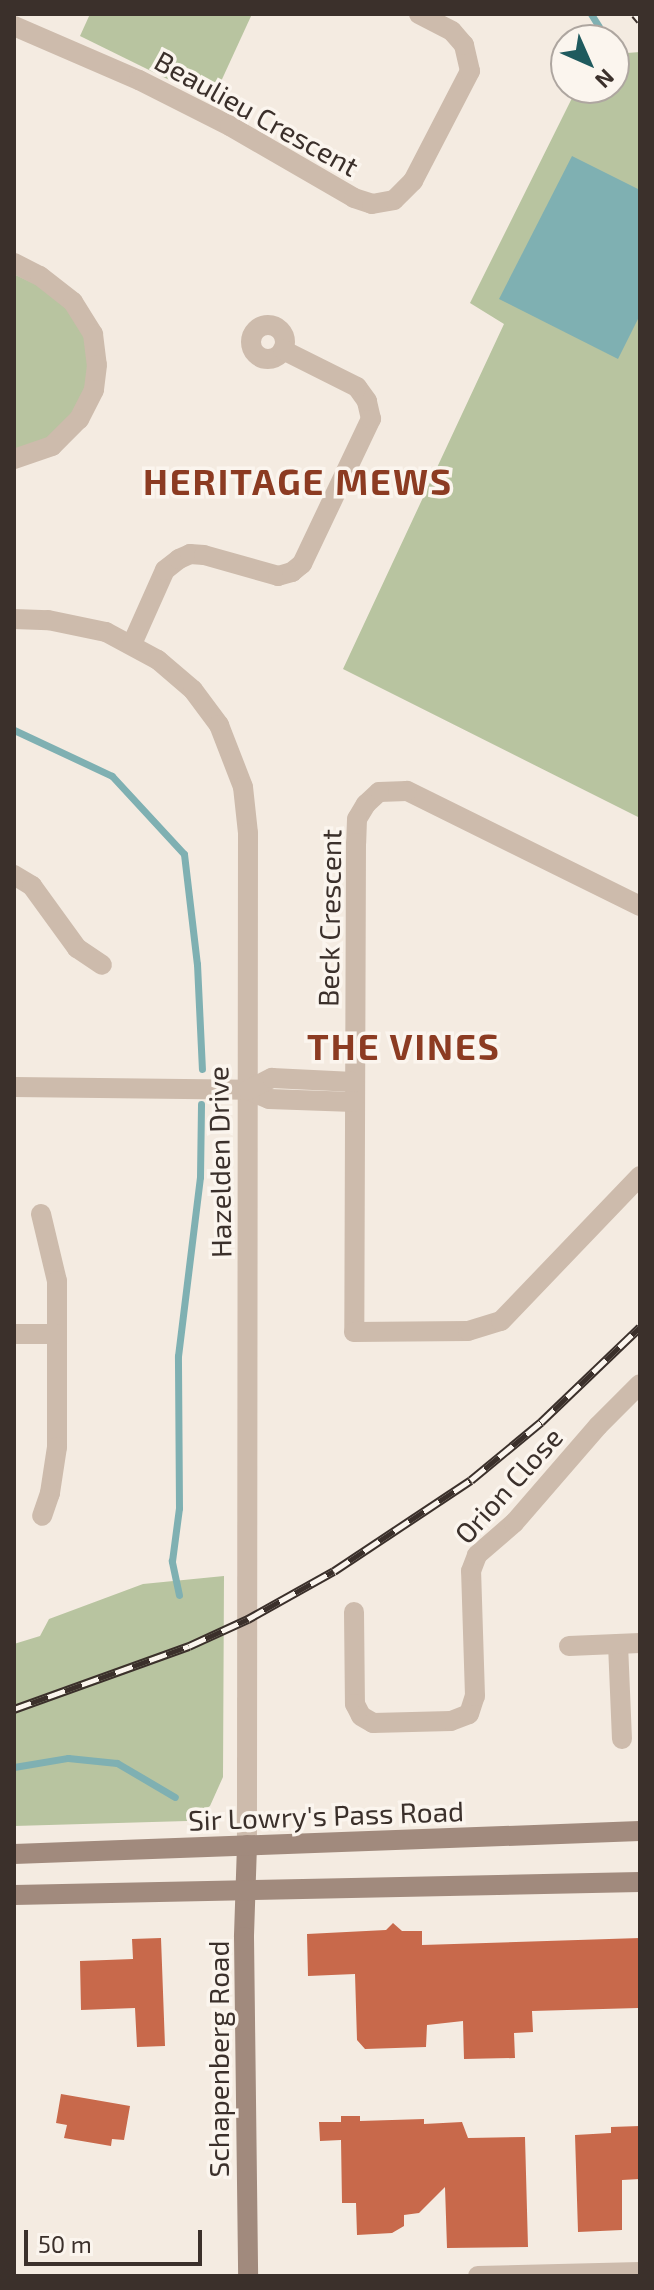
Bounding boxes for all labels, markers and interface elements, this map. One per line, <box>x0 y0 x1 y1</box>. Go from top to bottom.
north arrow <box>550 24 630 104</box>
street label: Beaulieu Crescent <box>149 43 365 183</box>
text: N <box>591 65 620 94</box>
district label: HERITAGE MEWS <box>143 459 453 503</box>
street label: Beck Crescent <box>311 829 347 1007</box>
district label: THE VINES <box>307 1024 501 1068</box>
street label: Hazelden Drive <box>201 1066 237 1258</box>
street label: Orion Close <box>447 1420 569 1550</box>
street label: Sir Lowry's Pass Road <box>187 1793 465 1837</box>
street label: Schapenberg Road <box>201 1940 235 2178</box>
scale bar <box>28 2214 206 2264</box>
text: 50 m <box>38 2229 92 2258</box>

